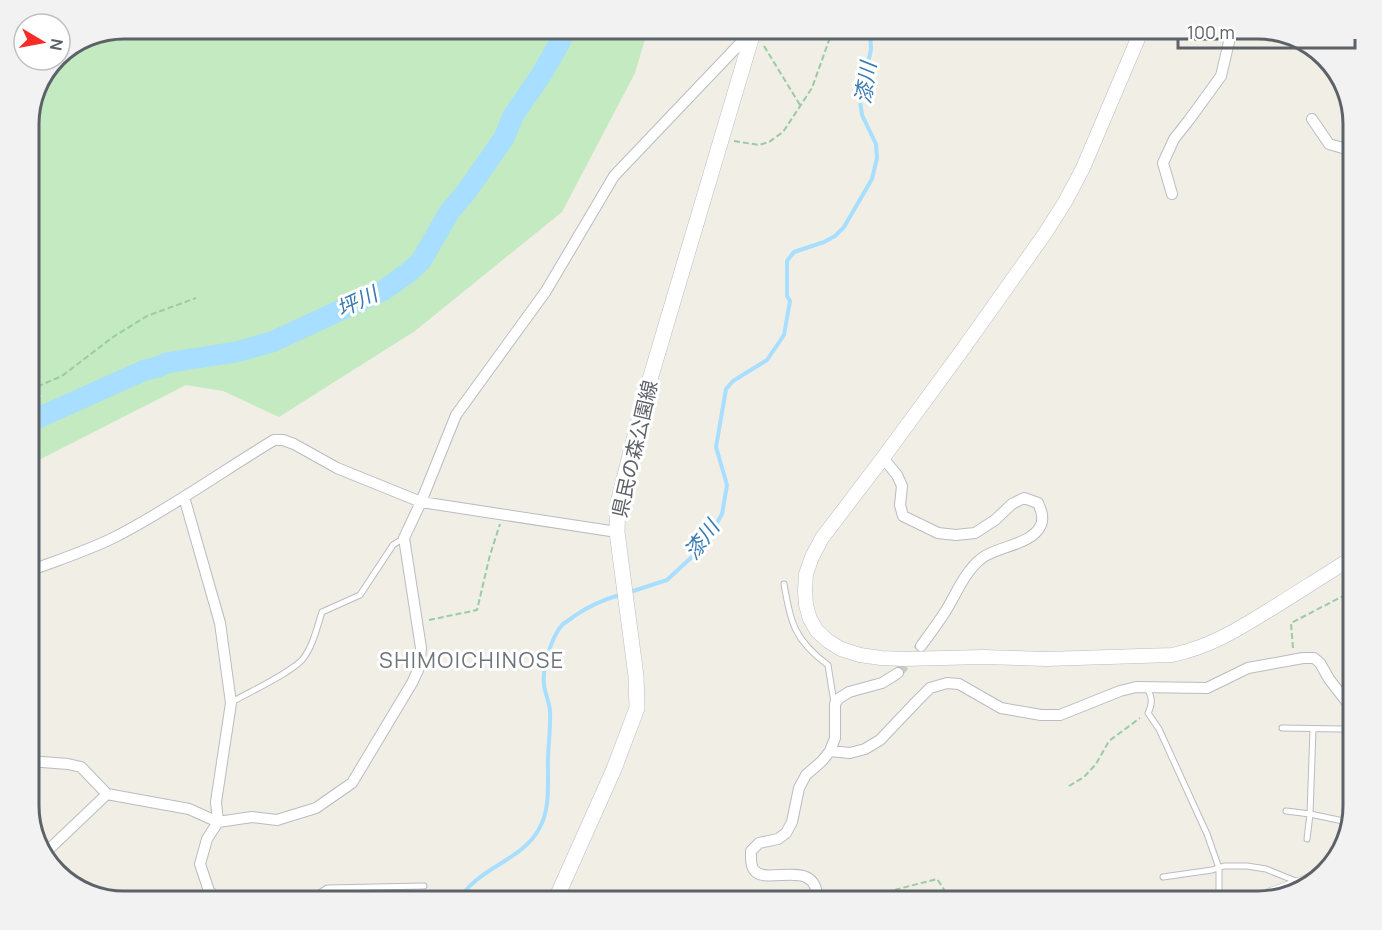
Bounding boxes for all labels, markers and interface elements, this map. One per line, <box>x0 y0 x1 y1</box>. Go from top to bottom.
north arrow <box>12 12 72 72</box>
scale bar <box>1178 12 1355 50</box>
text: 100 m <box>1187 20 1235 44</box>
text: N <box>45 37 69 52</box>
water label: 漆川 <box>848 58 882 106</box>
water label: 坪川 <box>332 279 383 323</box>
street label: 県民の森公園線 <box>606 378 663 520</box>
water label: 漆川 <box>677 513 726 565</box>
district label: SHIMOICHINOSE <box>379 645 565 675</box>

